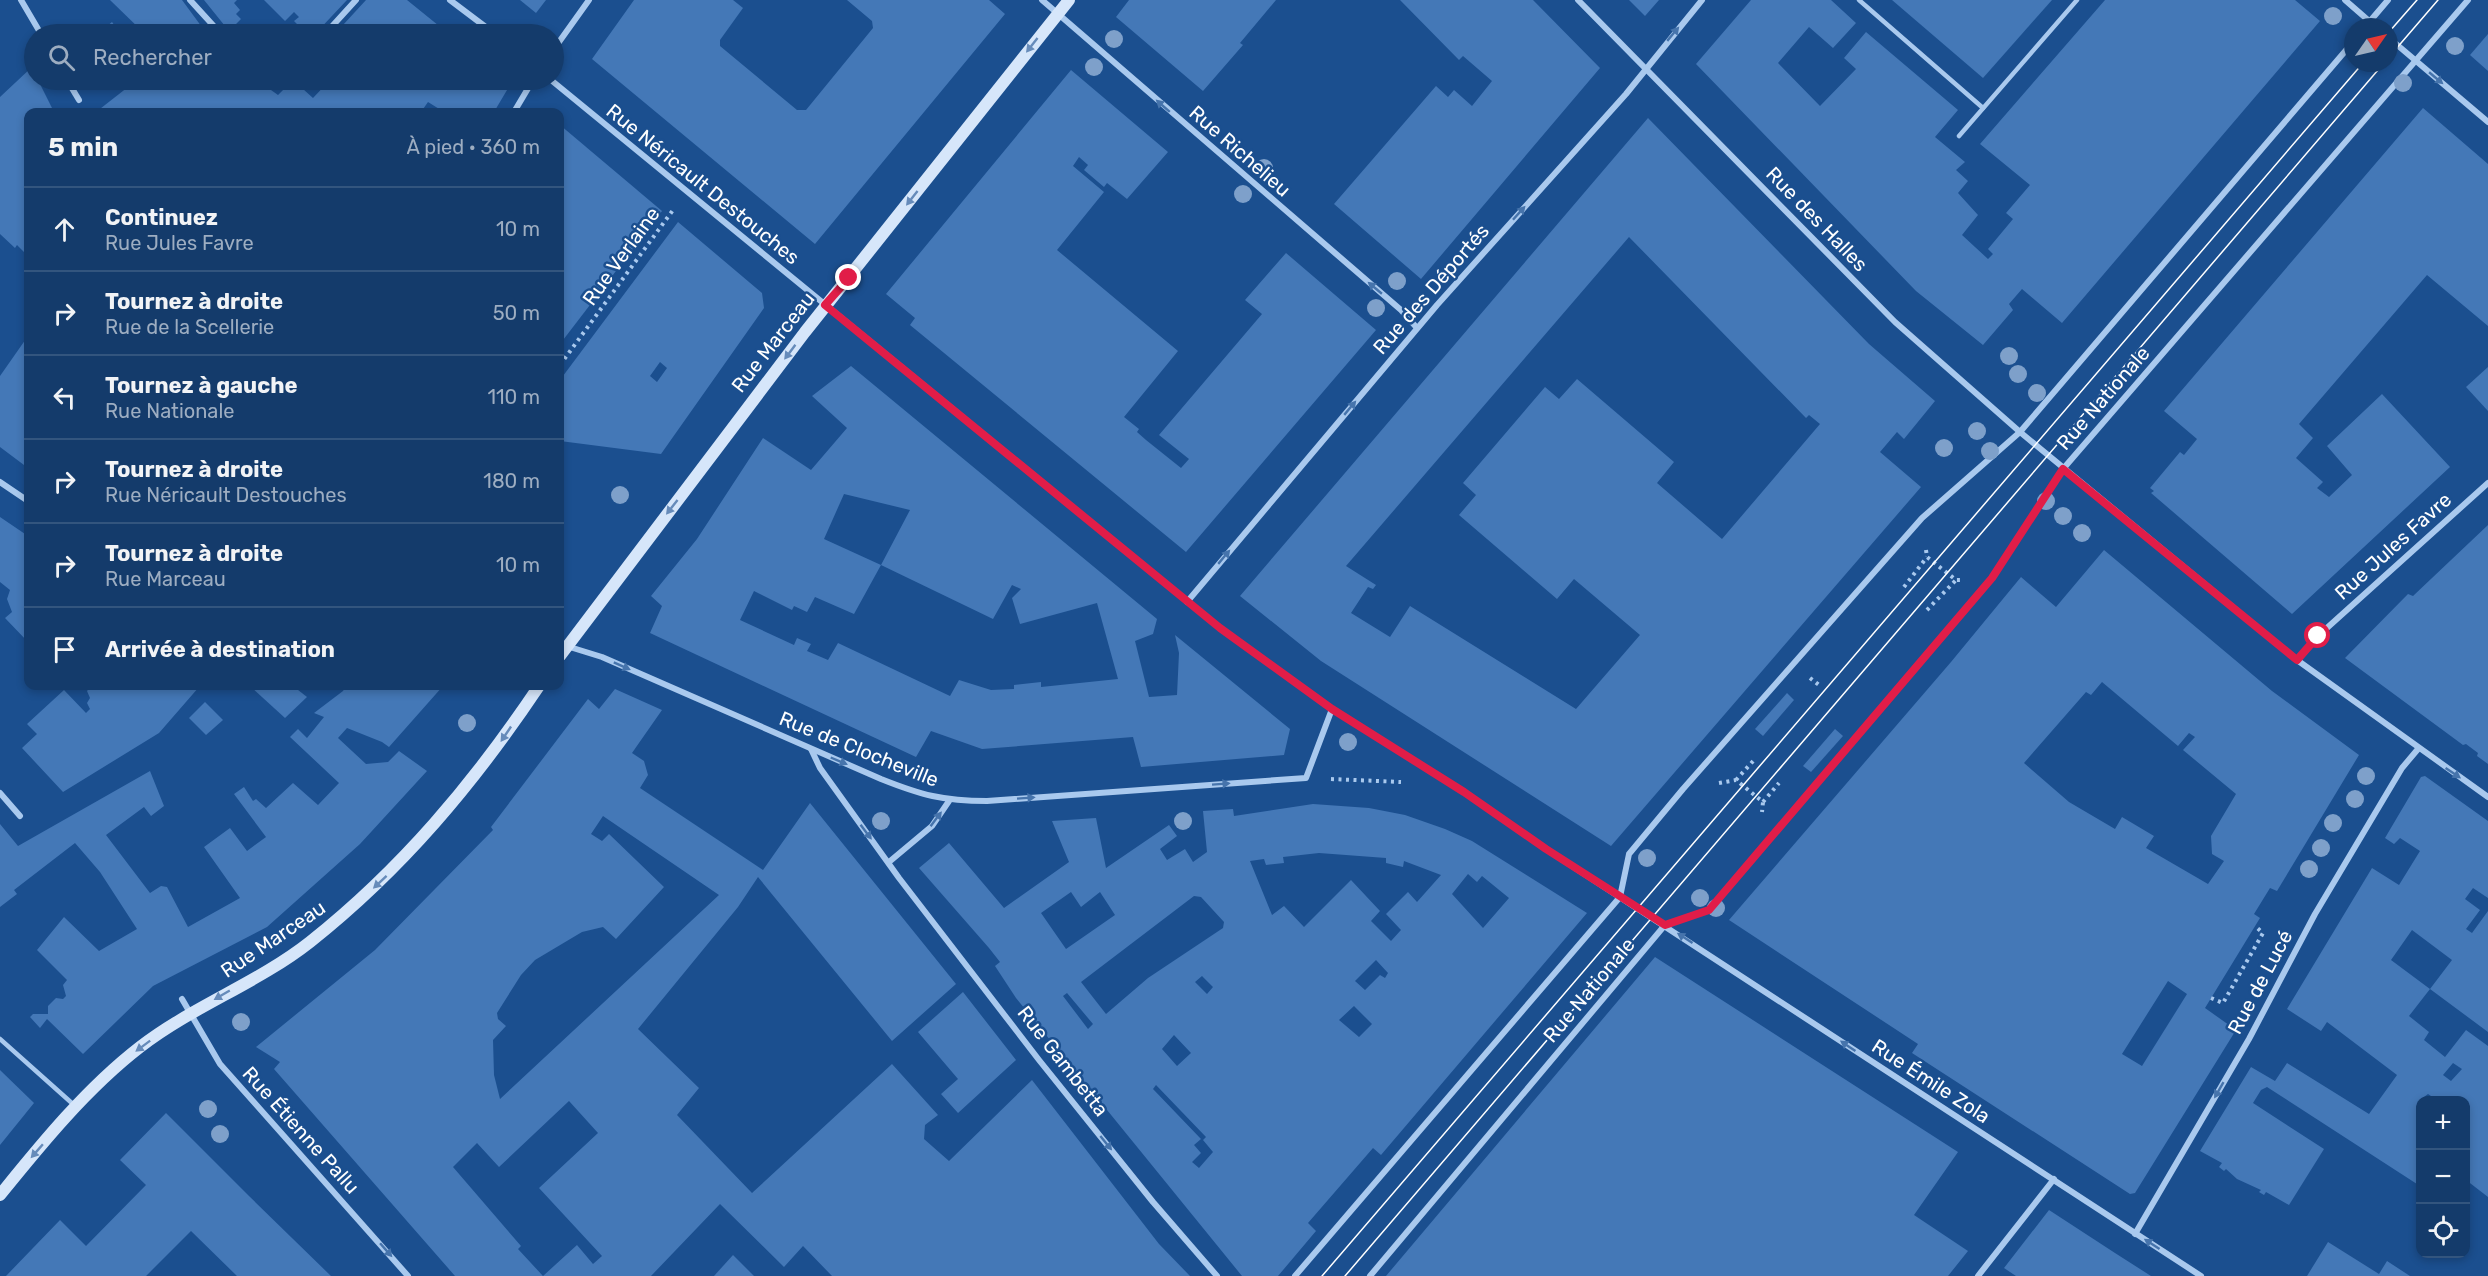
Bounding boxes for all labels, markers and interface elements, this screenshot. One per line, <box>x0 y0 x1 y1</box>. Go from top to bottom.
north arrow <box>2344 18 2398 72</box>
search box <box>24 24 564 90</box>
one-way arrow <box>1667 26 1680 42</box>
one-way arrow <box>1026 37 1039 53</box>
icon: search <box>45 41 78 74</box>
text: Rechercher <box>93 44 212 71</box>
one-way arrow <box>2428 71 2444 84</box>
street label: Rue Néricault Destouches <box>602 99 804 269</box>
one-way arrow <box>1156 100 1171 113</box>
street label: Rue Richelieu <box>1184 100 1296 202</box>
text: 5 min <box>48 132 118 163</box>
text: À pied · 360 m <box>407 135 540 159</box>
street label: Rue des Halles <box>1761 162 1873 276</box>
one-way arrow <box>906 191 918 206</box>
street label: Rue Verlaine <box>577 202 665 310</box>
text: Continuez <box>105 204 218 231</box>
one-way arrow <box>1512 206 1525 221</box>
icon: ahead <box>48 213 81 246</box>
text: 10 m <box>496 217 540 241</box>
street label: Rue des Déportés <box>1368 219 1494 359</box>
text: Rue Jules Favre <box>105 231 254 255</box>
route end <box>835 264 861 290</box>
one-way arrow <box>1367 281 1383 294</box>
street label: Rue Marceau <box>726 287 820 397</box>
text: Tournez à droite <box>105 288 283 315</box>
icon: right <box>48 297 81 330</box>
text: 50 m <box>493 301 540 325</box>
text: Rue de la Scellerie <box>105 315 274 339</box>
street label: Rue Nationale <box>2051 341 2155 455</box>
one-way arrow <box>784 344 796 359</box>
text: Tournez à gauche <box>105 372 298 399</box>
icon: left <box>48 381 81 414</box>
text: 110 m <box>488 385 540 409</box>
text: Rue Nationale <box>105 399 234 423</box>
one-way arrow <box>1343 401 1356 416</box>
text: Tournez à droite <box>105 456 283 483</box>
icon: right <box>48 465 81 498</box>
text: 180 m <box>483 469 540 493</box>
text: Rue Néricault Destouches <box>105 483 347 507</box>
street label: Rue Jules Favre <box>2330 487 2456 605</box>
one-way arrow <box>666 499 678 514</box>
text: Tournez à droite <box>105 540 283 567</box>
icon: right <box>48 549 81 582</box>
one-way arrow <box>1217 550 1230 565</box>
text: 10 m <box>496 553 540 577</box>
text: Rue Marceau <box>105 567 226 591</box>
route start <box>2304 622 2330 648</box>
icon: arrive <box>48 633 81 666</box>
text: Arrivée à destination <box>105 636 335 663</box>
one-way arrow <box>613 661 631 671</box>
street label: Rue de Clocheville <box>776 706 942 792</box>
one-way arrow <box>501 726 512 742</box>
one-way arrow <box>830 756 848 766</box>
one-way arrow <box>2445 767 2461 778</box>
one-way arrow <box>1211 780 1230 789</box>
one-way arrow <box>1017 794 1036 803</box>
one-way arrow <box>930 812 942 827</box>
one-way arrow <box>860 824 872 840</box>
one-way arrow <box>372 875 387 889</box>
street label: Rue Marceau <box>216 895 330 983</box>
street label: Rue de Lucé <box>2223 926 2297 1038</box>
street label: Rue Nationale <box>1538 933 1640 1047</box>
one-way arrow <box>1677 933 1693 944</box>
one-way arrow <box>214 990 230 1001</box>
street label: Rue Gambetta <box>1012 1001 1114 1121</box>
street label: Rue Émile Zola <box>1867 1034 1995 1128</box>
one-way arrow <box>136 1040 152 1052</box>
one-way arrow <box>1840 1040 1856 1052</box>
street label: Rue Étienne Pallu <box>238 1061 364 1199</box>
one-way arrow <box>2214 1082 2224 1099</box>
map controls <box>2416 1096 2470 1258</box>
button: + <box>2416 1096 2470 1150</box>
one-way arrow <box>1099 1135 1112 1151</box>
one-way arrow <box>31 1143 44 1159</box>
button: − <box>2416 1150 2470 1204</box>
button: locate <box>2416 1204 2470 1258</box>
one-way arrow <box>2143 1239 2160 1250</box>
one-way arrow <box>379 1242 392 1258</box>

